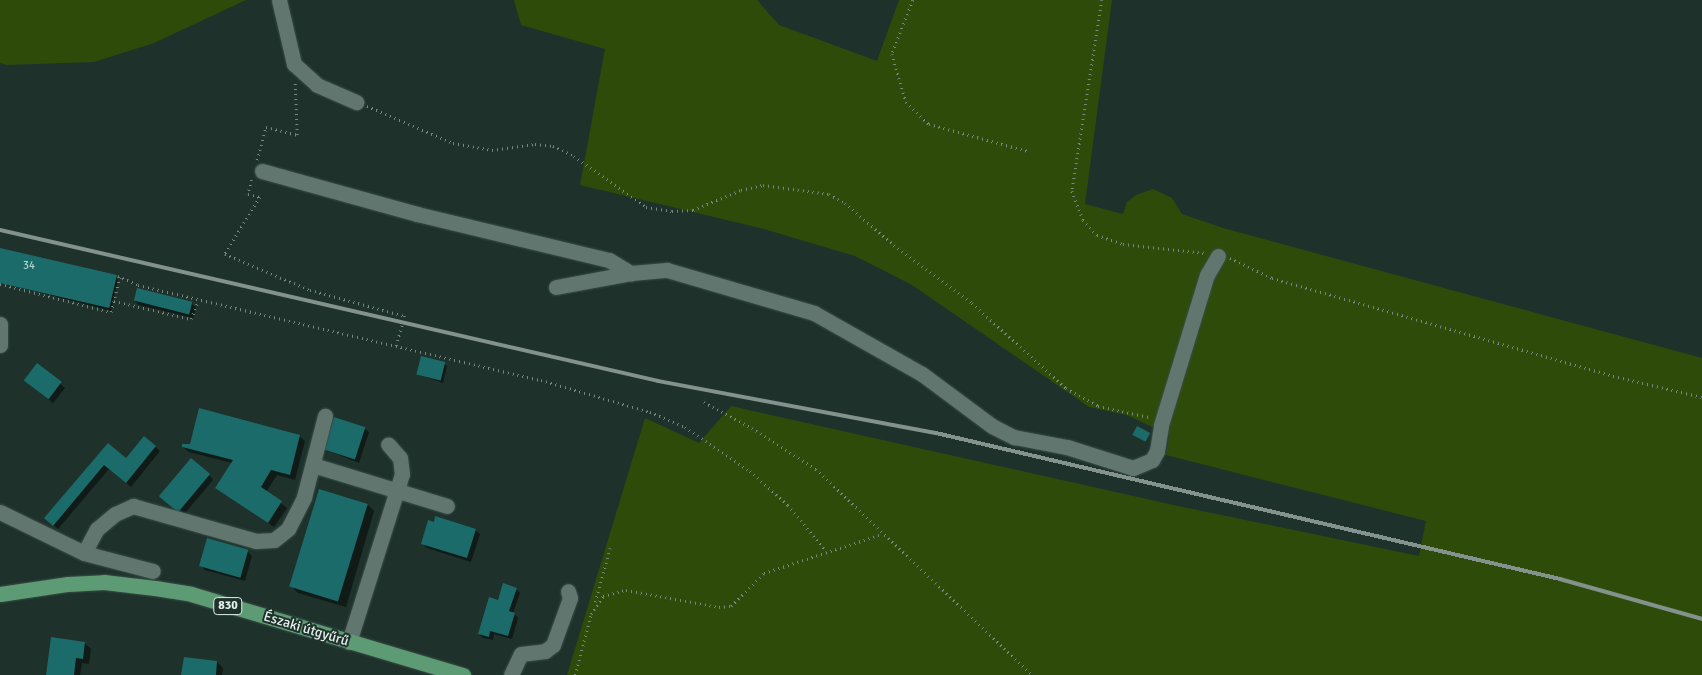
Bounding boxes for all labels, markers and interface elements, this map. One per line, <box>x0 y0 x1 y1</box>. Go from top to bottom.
house number: 34 <box>23 259 35 273</box>
road number: 830 <box>213 596 243 616</box>
street label: Északi útgyűrű <box>261 608 351 650</box>

